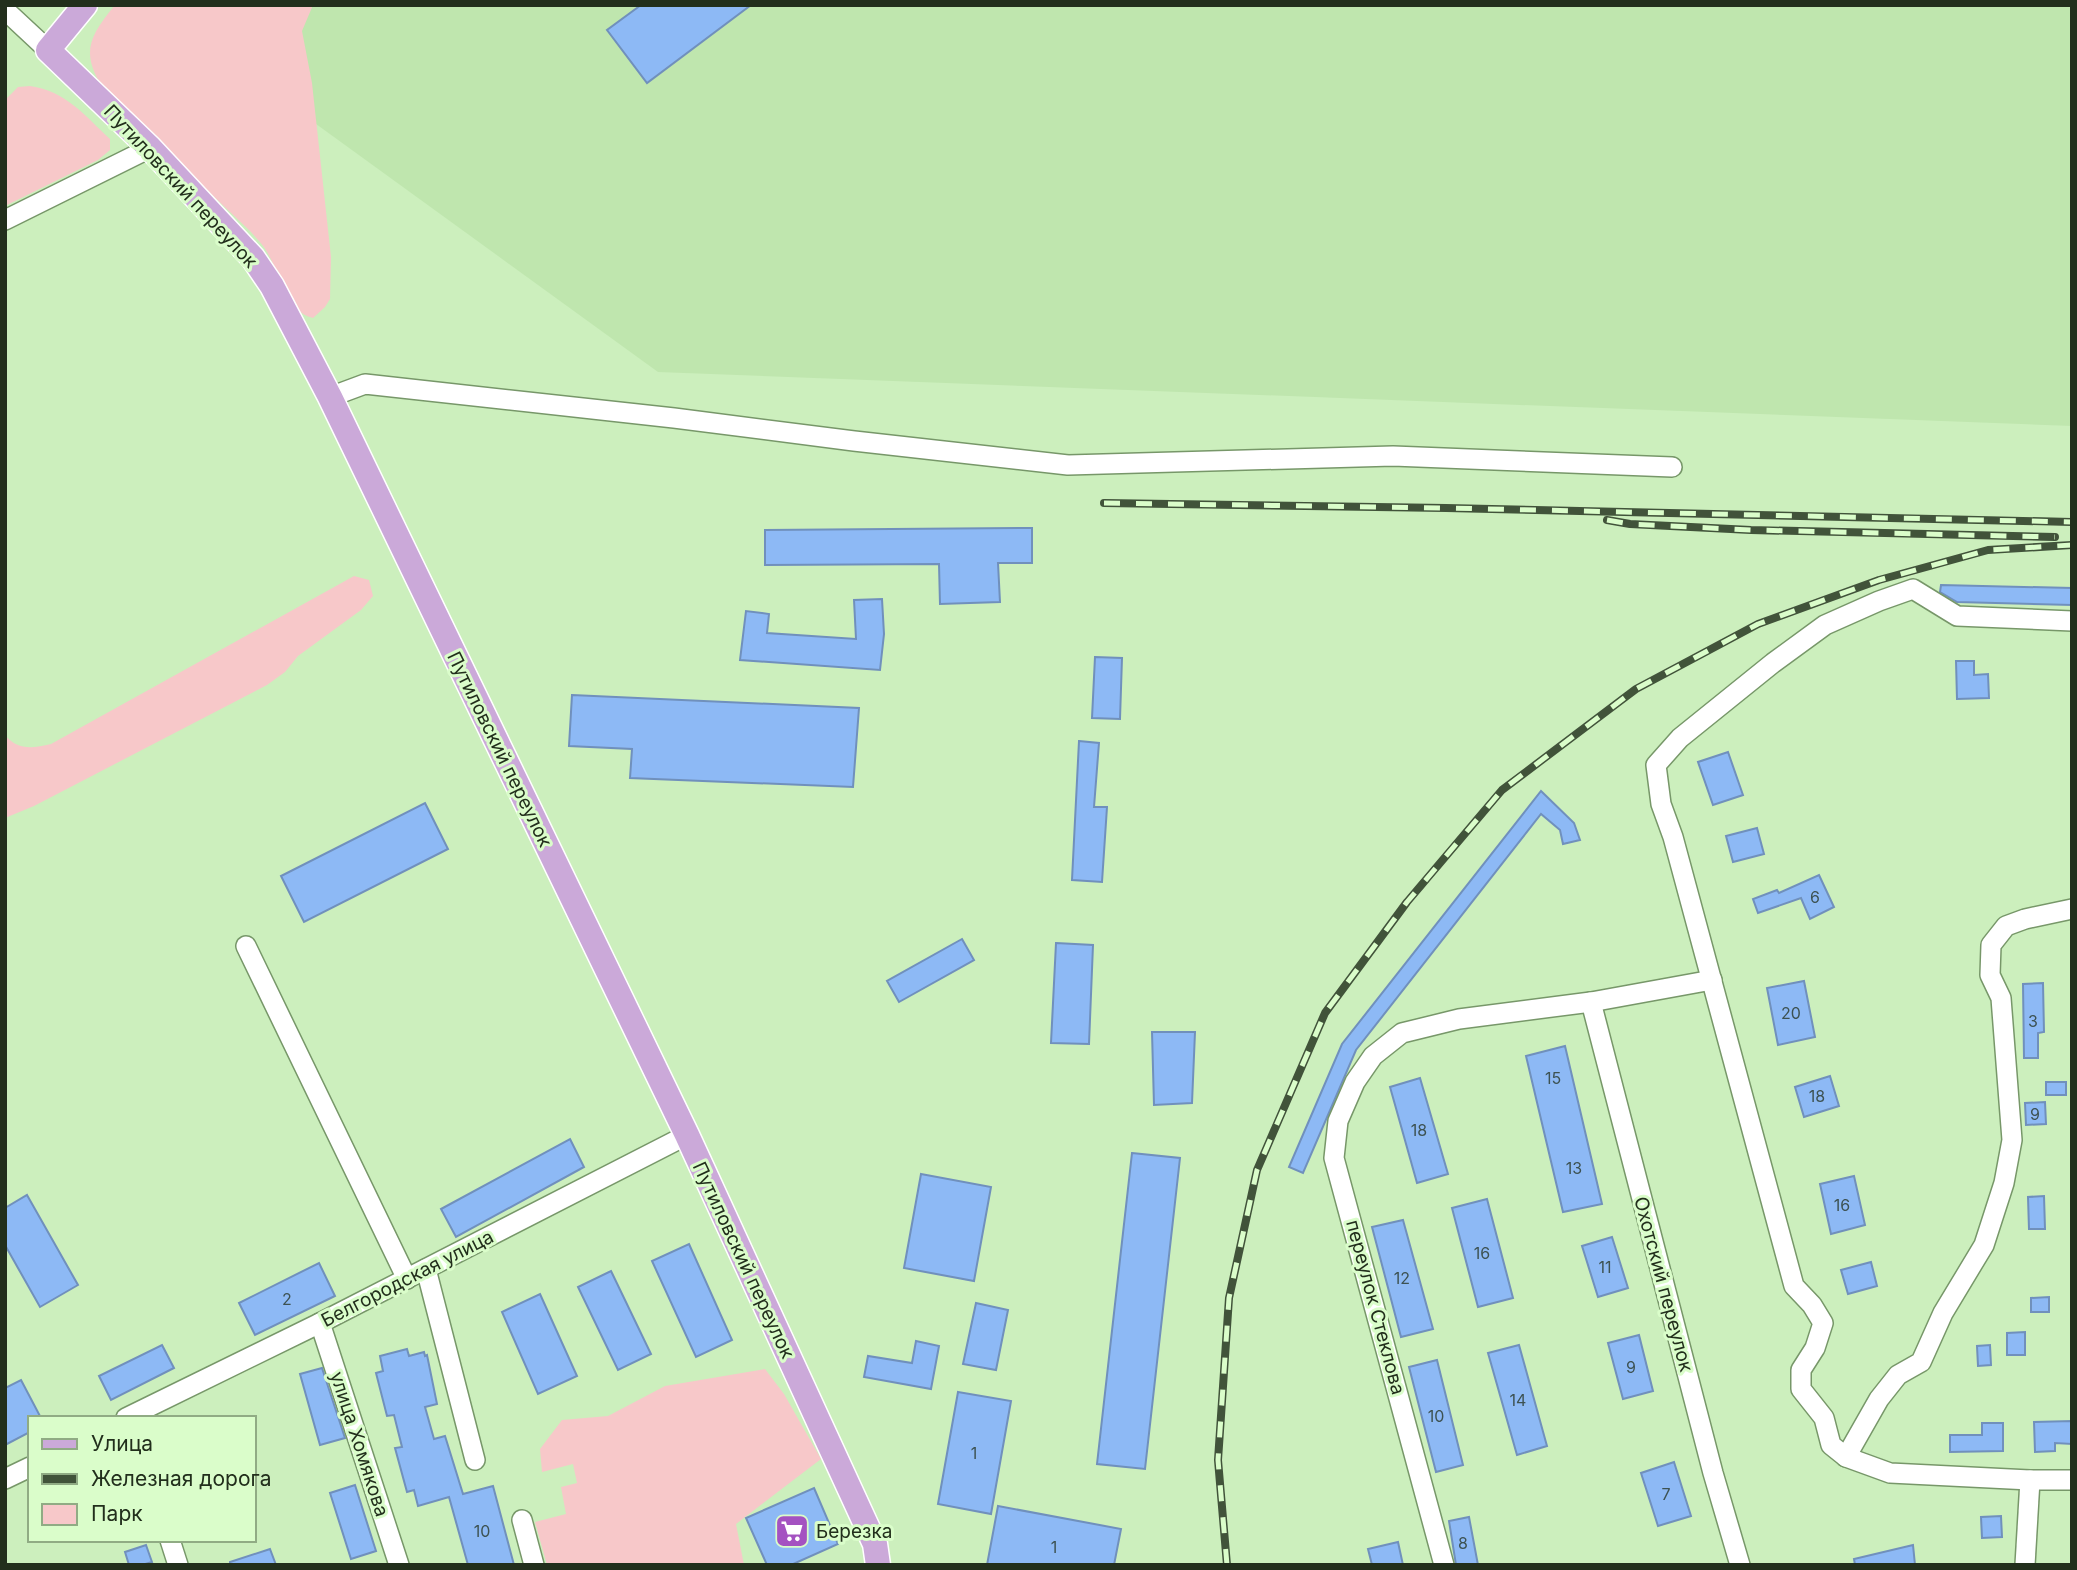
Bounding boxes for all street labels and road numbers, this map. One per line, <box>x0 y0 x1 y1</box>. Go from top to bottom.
street label: Путиловский переулок <box>99 100 263 273</box>
street label: Путиловский переулок <box>442 648 557 851</box>
street label: Путиловский переулок <box>688 1158 800 1363</box>
street label: Охотский переулок <box>1629 1194 1698 1375</box>
street label: переулок Стеклова <box>1341 1217 1410 1397</box>
street label: Белгородская улица <box>317 1225 497 1332</box>
street label: улица Хомякова <box>325 1369 394 1520</box>

